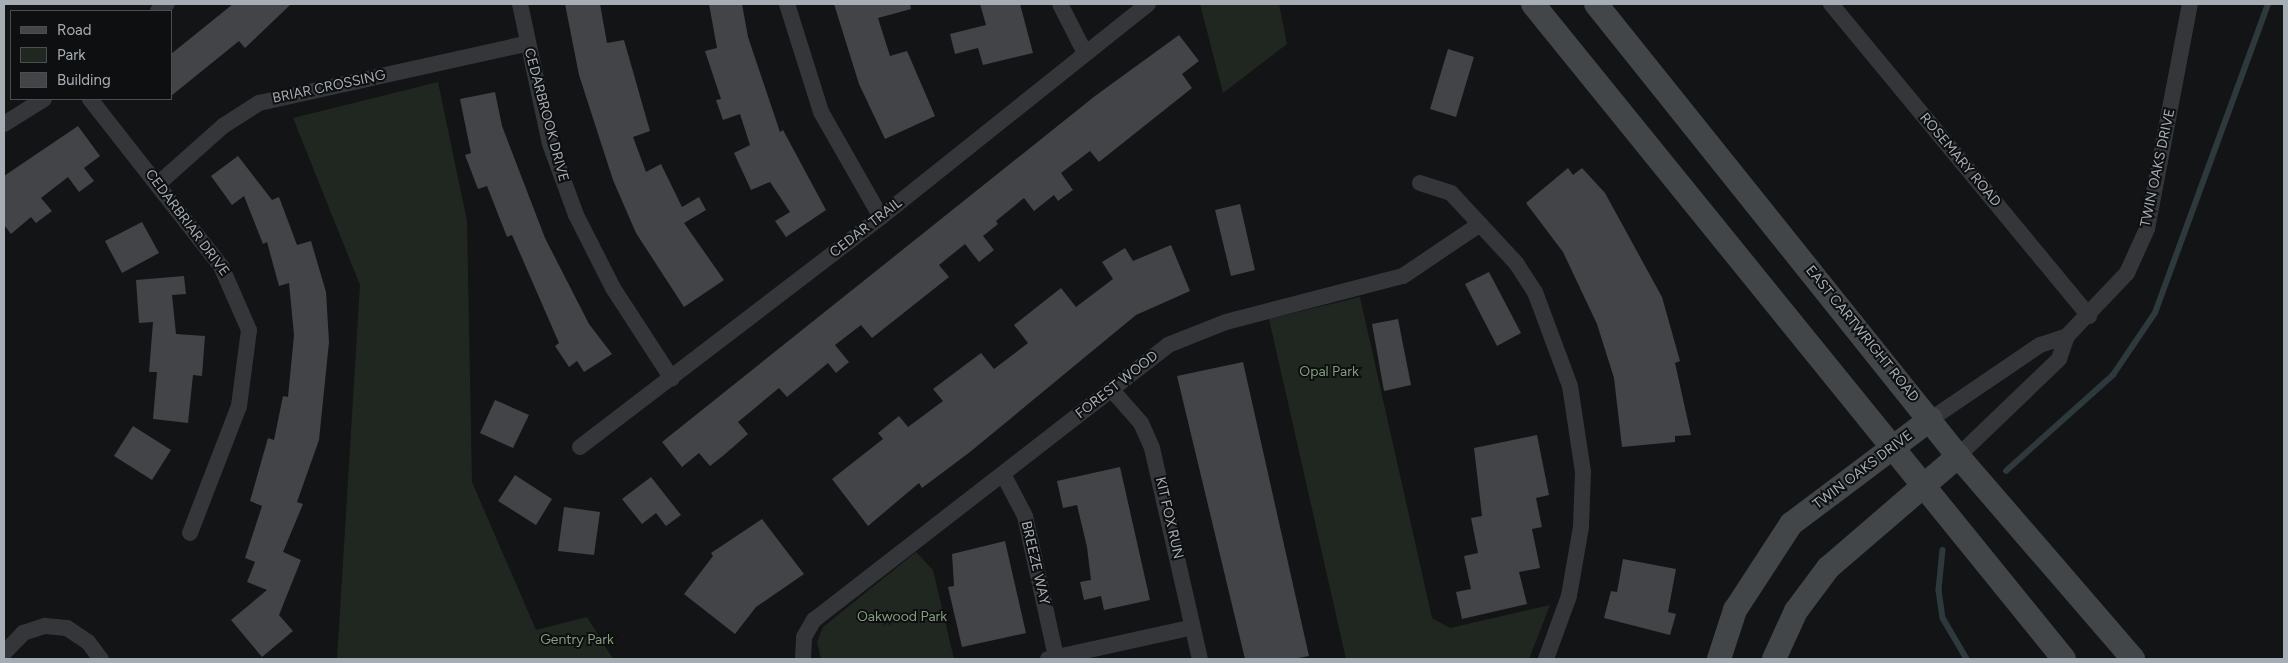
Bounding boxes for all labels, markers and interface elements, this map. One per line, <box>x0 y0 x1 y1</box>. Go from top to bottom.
legend <box>10 10 172 100</box>
text: Road <box>57 21 92 39</box>
text: Park <box>57 46 86 64</box>
street label: CEDARBROOK DRIVE <box>520 46 572 184</box>
street label: BRIAR CROSSING <box>271 67 387 107</box>
text: Building <box>57 71 111 89</box>
street label: TWIN OAKS DRIVE <box>2137 107 2179 229</box>
street label: ROSEMARY ROAD <box>1916 110 2004 210</box>
street label: CEDARBRIAR DRIVE <box>141 166 233 280</box>
street label: CEDAR TRAIL <box>827 195 905 261</box>
street label: EAST CARTWRIGHT ROAD <box>1802 262 1922 406</box>
street label: FOREST WOOD <box>1072 348 1162 422</box>
park label: Opal Park <box>1299 364 1359 380</box>
street label: TWIN OAKS DRIVE <box>1810 427 1916 513</box>
street label: KIT FOX RUN <box>1151 475 1187 561</box>
street label: BREEZE WAY <box>1017 520 1053 606</box>
park label: Oakwood Park <box>857 609 947 625</box>
park label: Gentry Park <box>540 632 614 648</box>

